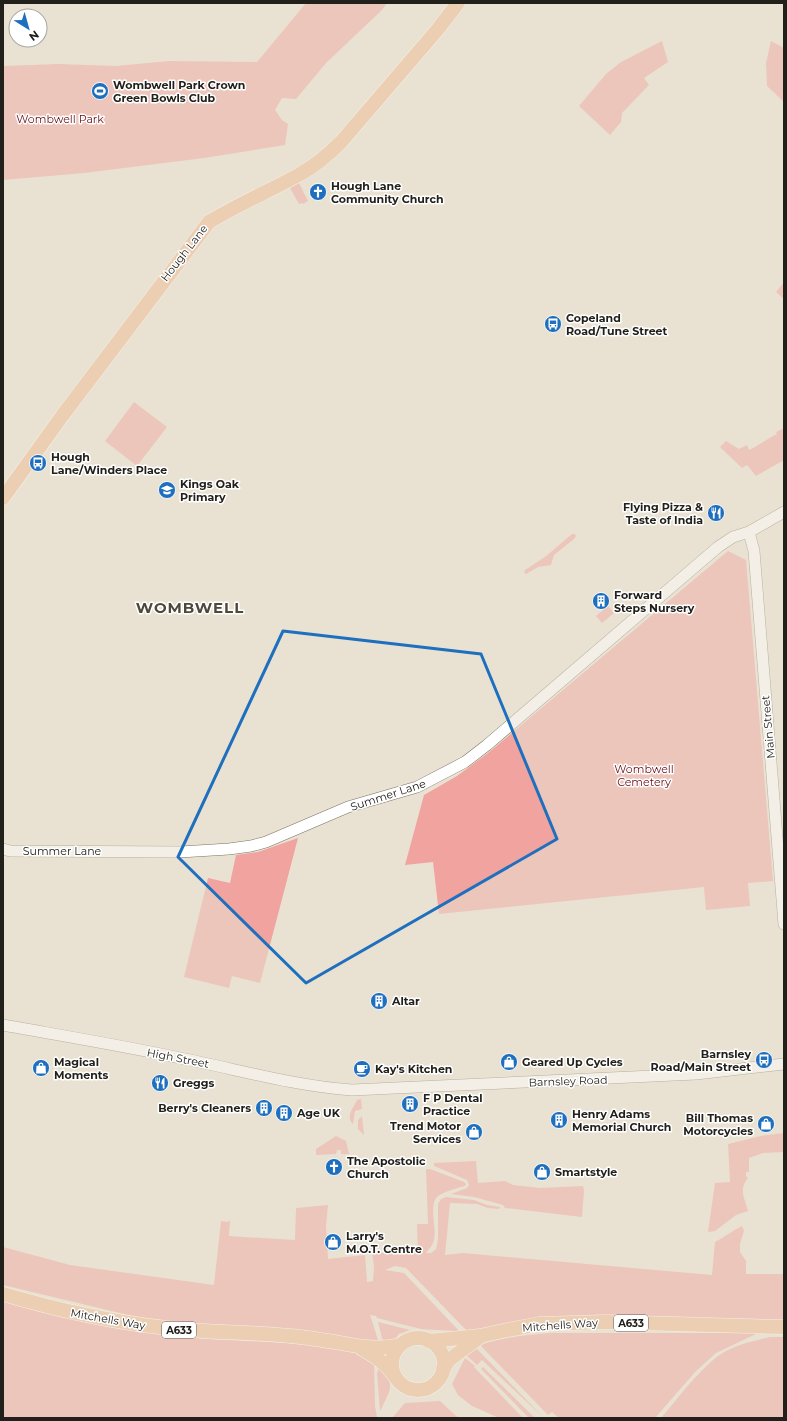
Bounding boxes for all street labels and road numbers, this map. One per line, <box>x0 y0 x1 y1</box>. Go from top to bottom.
street label: Hough Lane <box>158 222 211 284</box>
street label: Main Street <box>758 694 778 759</box>
street label: Summer Lane <box>349 776 428 814</box>
street label: Summer Lane <box>23 844 102 858</box>
street label: High Street <box>146 1045 211 1071</box>
street label: Barnsley Road <box>528 1073 608 1089</box>
street label: Mitchells Way <box>69 1306 147 1332</box>
street label: Mitchells Way <box>522 1315 598 1335</box>
road number: A633 <box>614 1315 648 1331</box>
road number: A633 <box>162 1322 196 1338</box>

